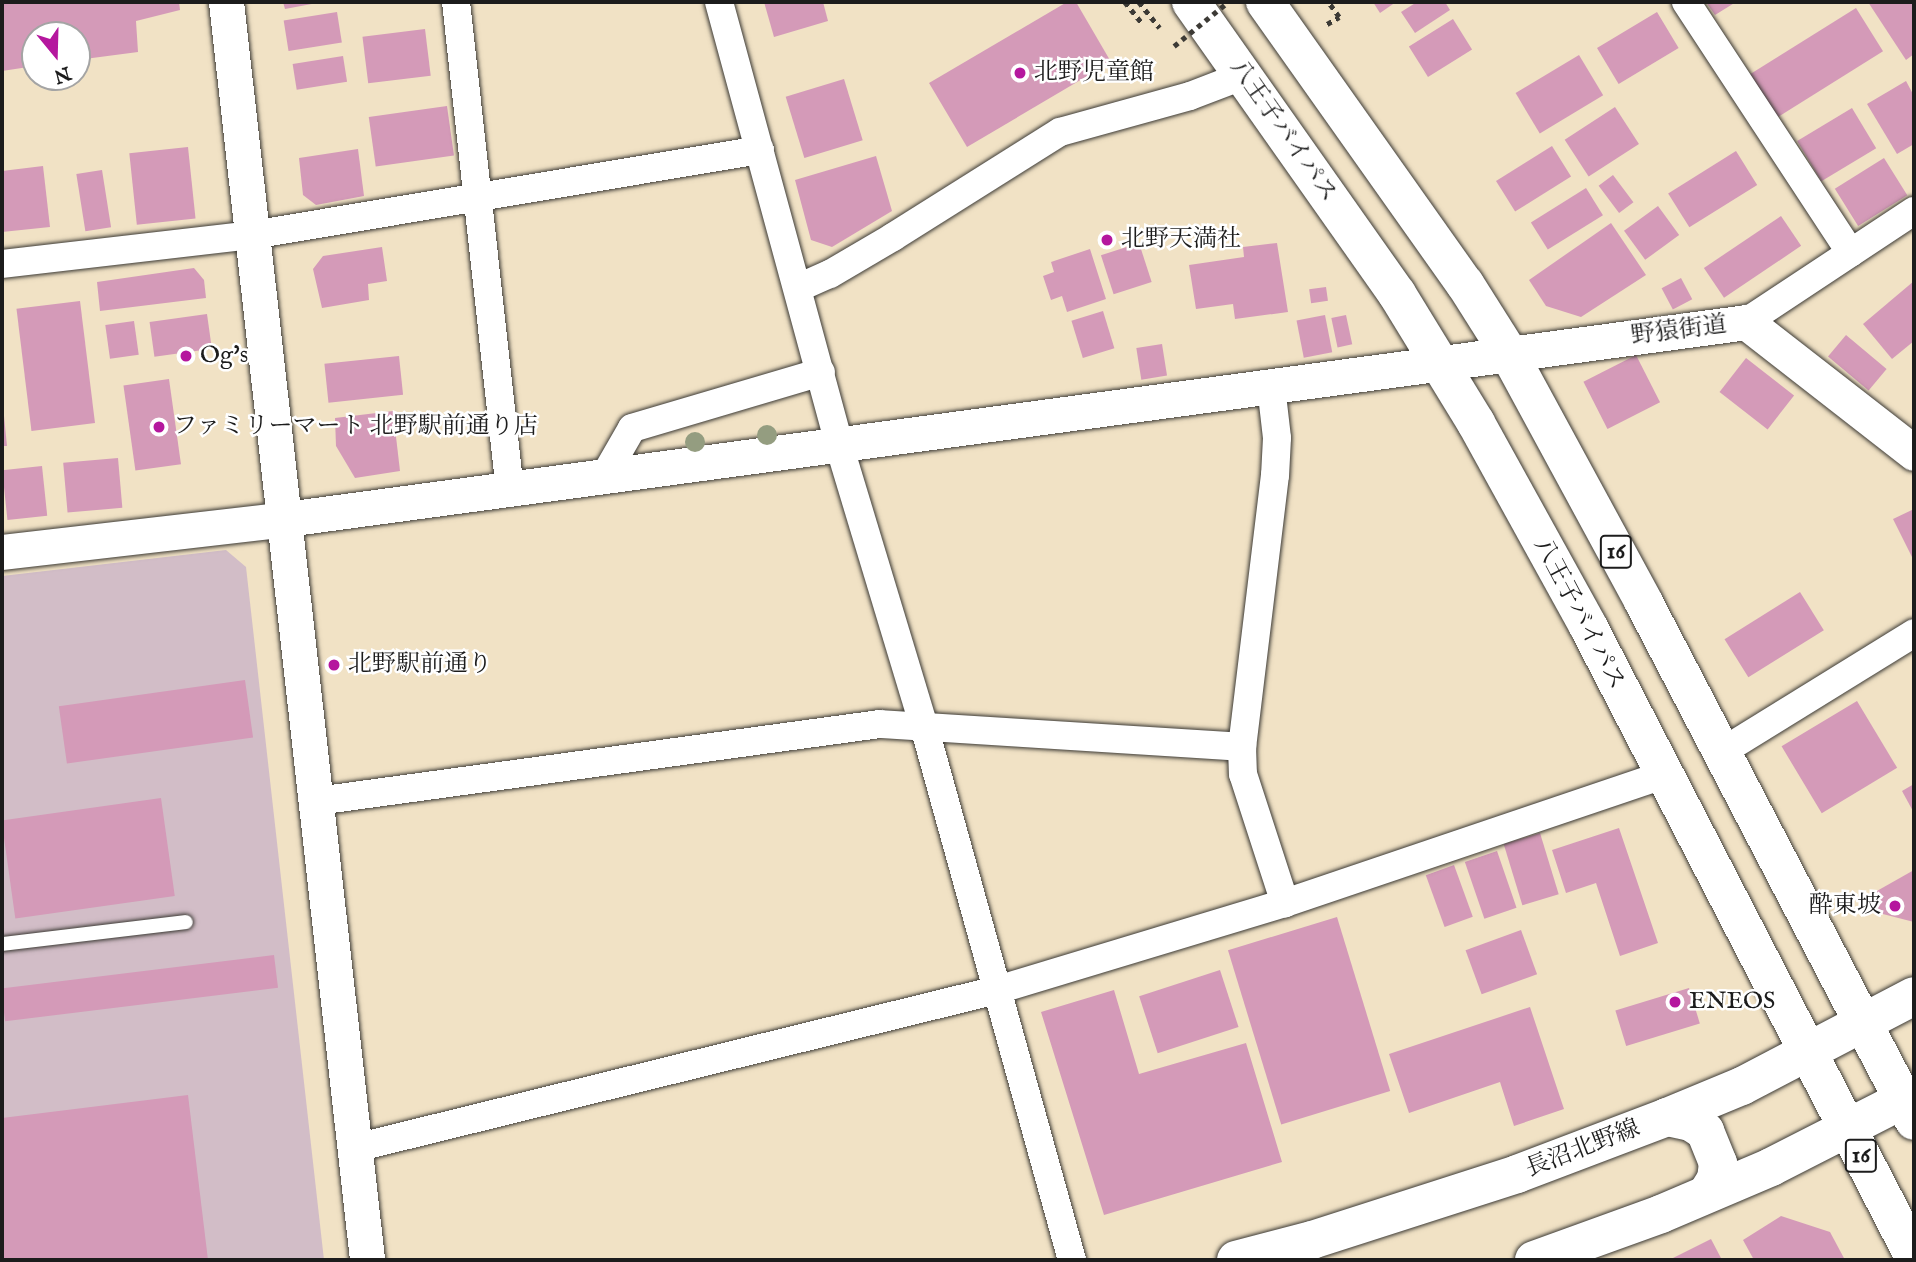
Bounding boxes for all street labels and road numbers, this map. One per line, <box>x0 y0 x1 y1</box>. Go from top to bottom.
street label: 八王子バイパス <box>1223 54 1343 208</box>
street label: 野猿街道 <box>1630 311 1728 351</box>
road number: 16 <box>1598 532 1634 572</box>
street label: 八王子バイパス <box>1527 533 1631 695</box>
street label: 長沼北野線 <box>1522 1114 1644 1184</box>
road number: 16 <box>1843 1136 1878 1176</box>

